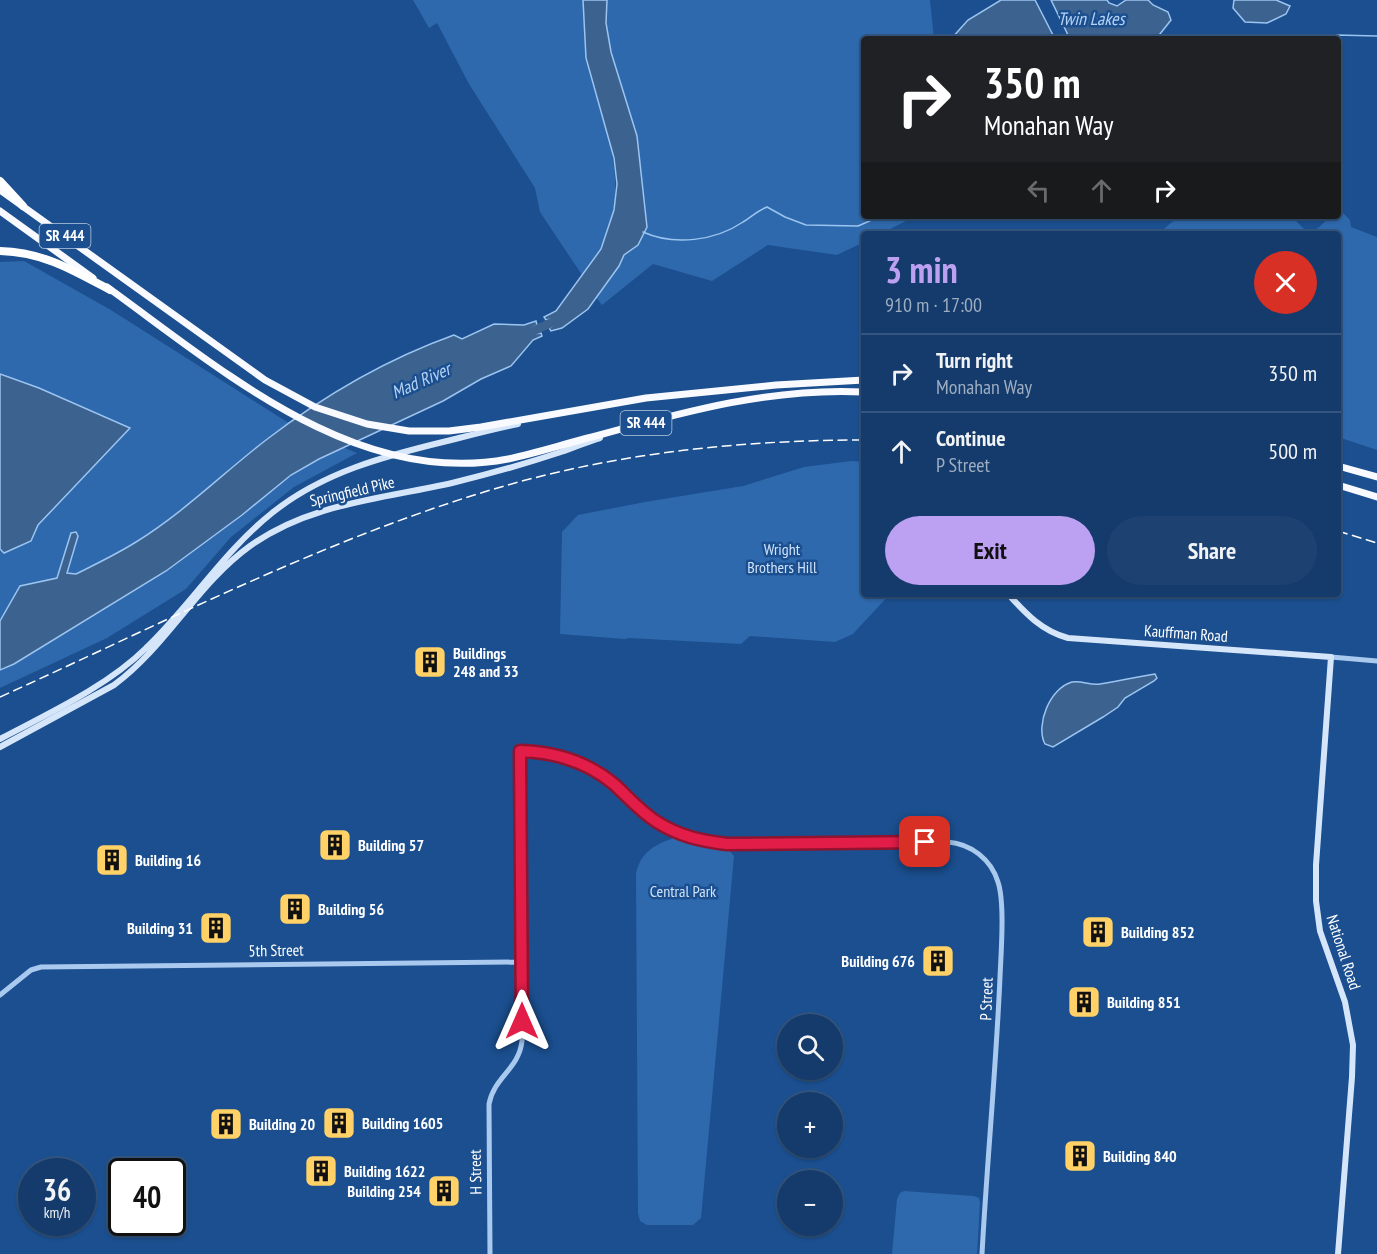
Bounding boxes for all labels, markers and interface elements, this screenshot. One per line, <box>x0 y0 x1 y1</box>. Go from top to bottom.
water label: Twin Lakes <box>1057 7 1126 30</box>
text: 350 m <box>984 55 1081 110</box>
icon: right <box>885 60 963 138</box>
text: Monahan Way <box>984 108 1114 142</box>
icon: left <box>1022 174 1055 207</box>
icon: ahead <box>1085 174 1118 207</box>
icon: right <box>1148 174 1181 207</box>
road number: SR 444 <box>40 224 90 248</box>
text: 3 min <box>885 246 958 293</box>
button: close <box>1254 251 1317 314</box>
text: 910 m · 17:00 <box>885 292 982 318</box>
text: Turn right <box>936 346 1013 374</box>
water label: Mad River <box>388 356 457 404</box>
icon: right <box>885 357 918 390</box>
text: 350 m <box>1268 359 1317 387</box>
text: Monahan Way <box>936 374 1032 400</box>
road number: SR 444 <box>620 411 672 435</box>
text: Continue <box>936 424 1006 452</box>
icon: ahead <box>885 435 918 468</box>
text: 500 m <box>1268 437 1317 465</box>
text: P Street <box>936 452 990 478</box>
street label: Springfield Pike <box>308 472 396 510</box>
button: Exit <box>885 516 1095 585</box>
button: Share <box>1107 516 1317 585</box>
park label: Wright Brothers Hill <box>747 539 817 577</box>
street label: Kauffman Road <box>1144 620 1228 646</box>
place label: Buildings 248 and 33 <box>453 643 519 681</box>
building icon: Buildings 248 and 33 <box>412 644 448 680</box>
pin <box>899 816 950 867</box>
icon: arrive <box>908 825 941 858</box>
building icon: Building 57 <box>317 827 353 863</box>
place label: Building 57 <box>358 835 424 855</box>
building icon: Building 16 <box>94 842 130 878</box>
place label: Building 16 <box>135 850 201 870</box>
park label: Central Park <box>650 881 717 901</box>
building icon: Building 56 <box>277 891 313 927</box>
place label: Building 56 <box>318 899 384 919</box>
building icon: Building 31 <box>198 910 234 946</box>
street label: National Road <box>1322 912 1366 992</box>
building icon: Building 852 <box>1080 914 1116 950</box>
place label: Building 31 <box>127 918 193 938</box>
place label: Building 852 <box>1121 922 1195 942</box>
street label: 5th Street <box>248 940 304 960</box>
building icon: Building 676 <box>920 943 956 979</box>
place label: Building 676 <box>841 951 915 971</box>
street label: P Street <box>975 976 997 1021</box>
building icon: Building 851 <box>1066 984 1102 1020</box>
position arrow <box>490 989 554 1053</box>
place label: Building 851 <box>1107 992 1181 1012</box>
map controls <box>777 1014 843 1236</box>
button: search <box>777 1014 843 1080</box>
button: + <box>777 1092 843 1158</box>
building icon: Building 1605 <box>321 1105 357 1141</box>
building icon: Building 20 <box>208 1106 244 1142</box>
place label: Building 1605 <box>362 1113 443 1133</box>
place label: Building 20 <box>249 1114 315 1134</box>
building icon: Building 840 <box>1062 1138 1098 1174</box>
place label: Building 840 <box>1103 1146 1177 1166</box>
street label: H Street <box>465 1149 485 1195</box>
building icon: Building 1622 <box>303 1153 339 1189</box>
speed limit sign: 40 <box>108 1158 186 1236</box>
place label: Building 1622 <box>344 1161 425 1181</box>
text: 36 <box>43 1170 71 1209</box>
button: − <box>777 1170 843 1236</box>
building icon: Building 254 <box>426 1173 462 1209</box>
place label: Building 254 <box>347 1181 421 1201</box>
text: km/h <box>44 1203 70 1222</box>

